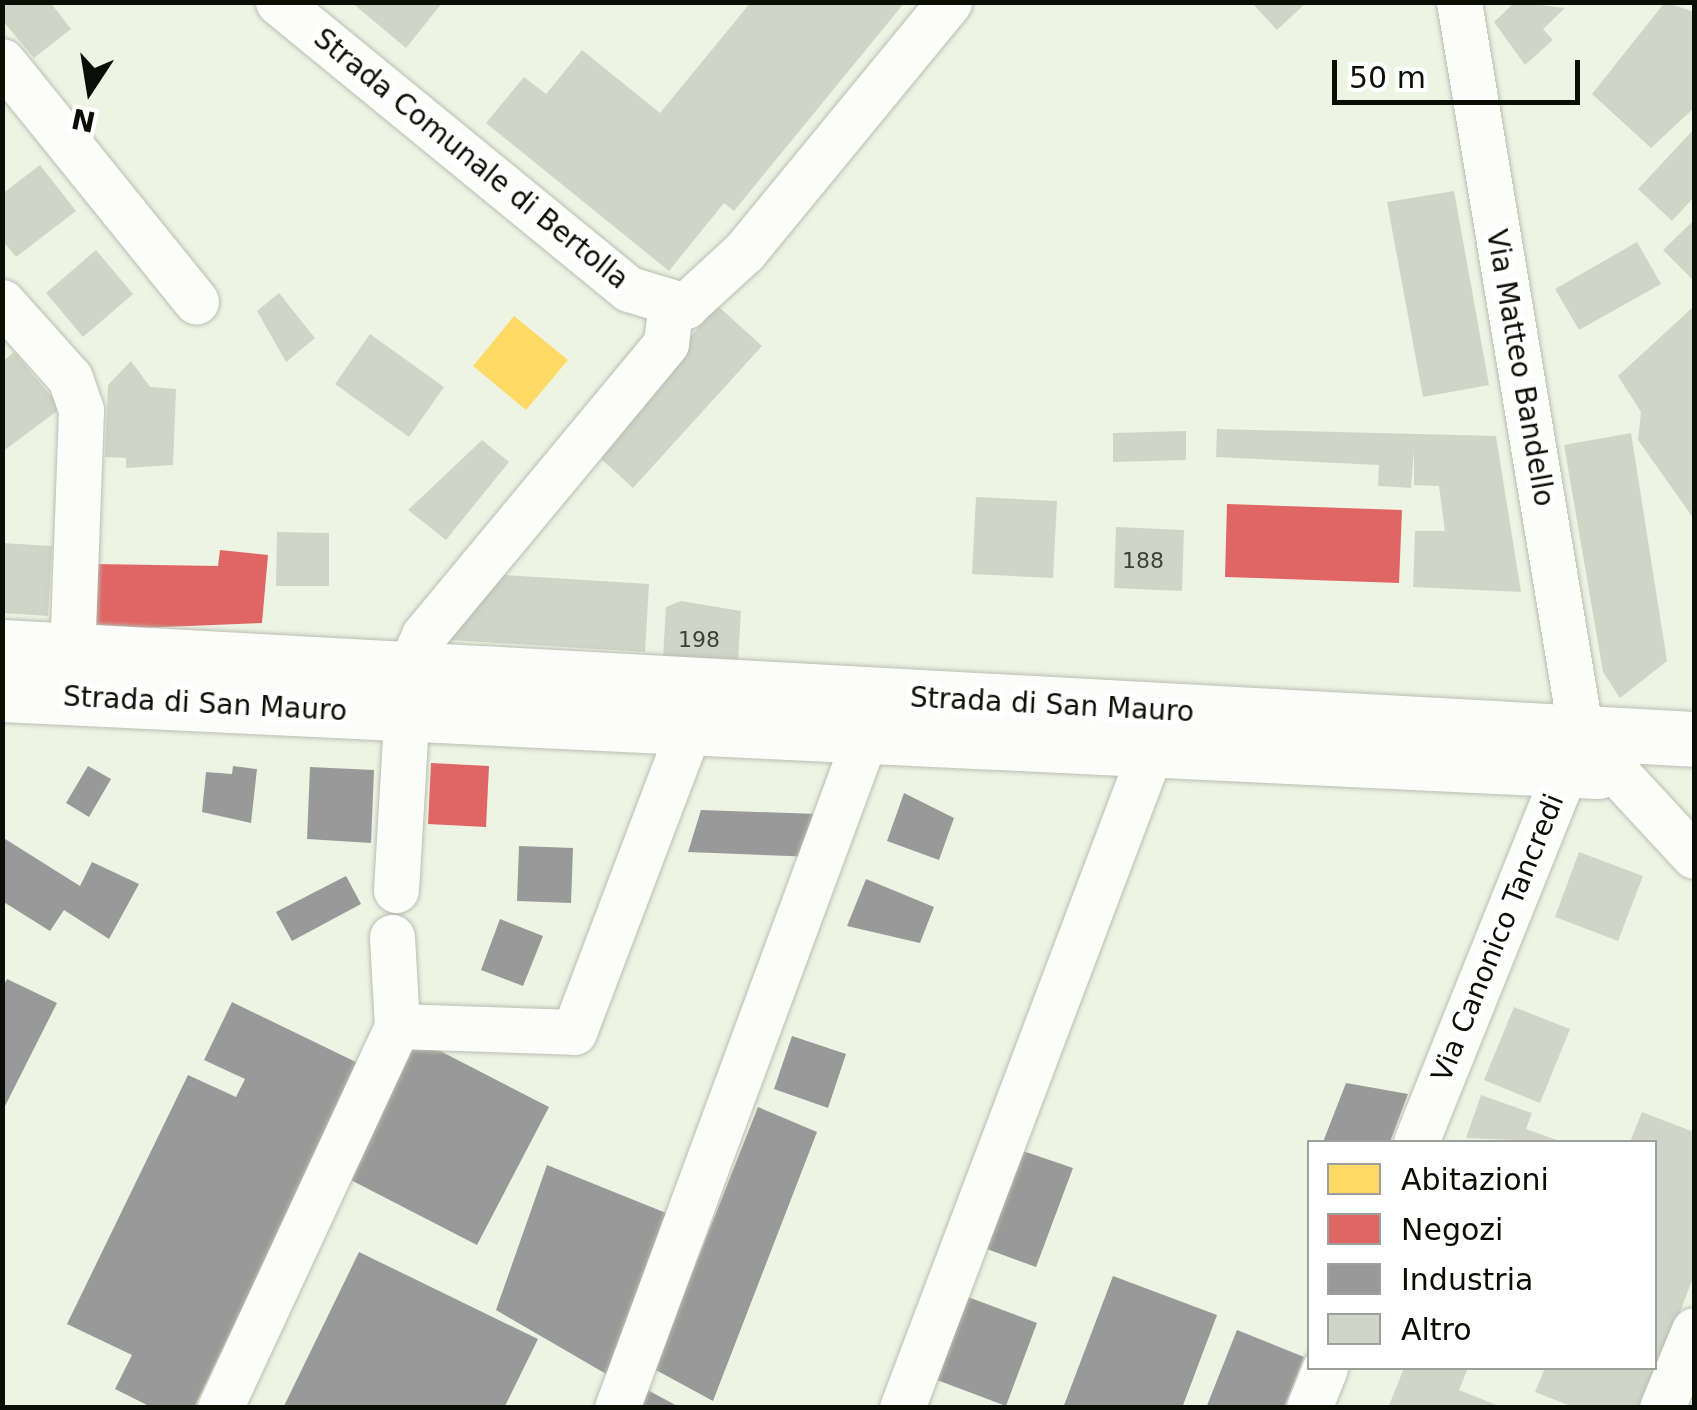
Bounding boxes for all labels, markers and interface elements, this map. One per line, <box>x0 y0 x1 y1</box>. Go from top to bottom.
street label: Strada Comunale di Bertolla <box>307 22 635 296</box>
north arrow <box>40 40 140 140</box>
scale bar <box>1337 40 1584 102</box>
text: 50 m <box>1349 60 1426 95</box>
text: N <box>69 101 99 138</box>
street label: Via Matteo Bandello <box>1479 227 1561 509</box>
house number: 188 <box>1122 548 1164 574</box>
house number: 198 <box>678 627 720 653</box>
street label: Strada di San Mauro <box>62 680 348 728</box>
street label: Strada di San Mauro <box>909 681 1195 729</box>
street label: Via Canonico Tancredi <box>1425 789 1571 1087</box>
legend <box>1307 1140 1657 1370</box>
text: Abitazioni <box>1401 1162 1549 1197</box>
text: Negozi <box>1401 1212 1503 1247</box>
text: Industria <box>1401 1262 1533 1297</box>
text: Altro <box>1401 1312 1472 1347</box>

